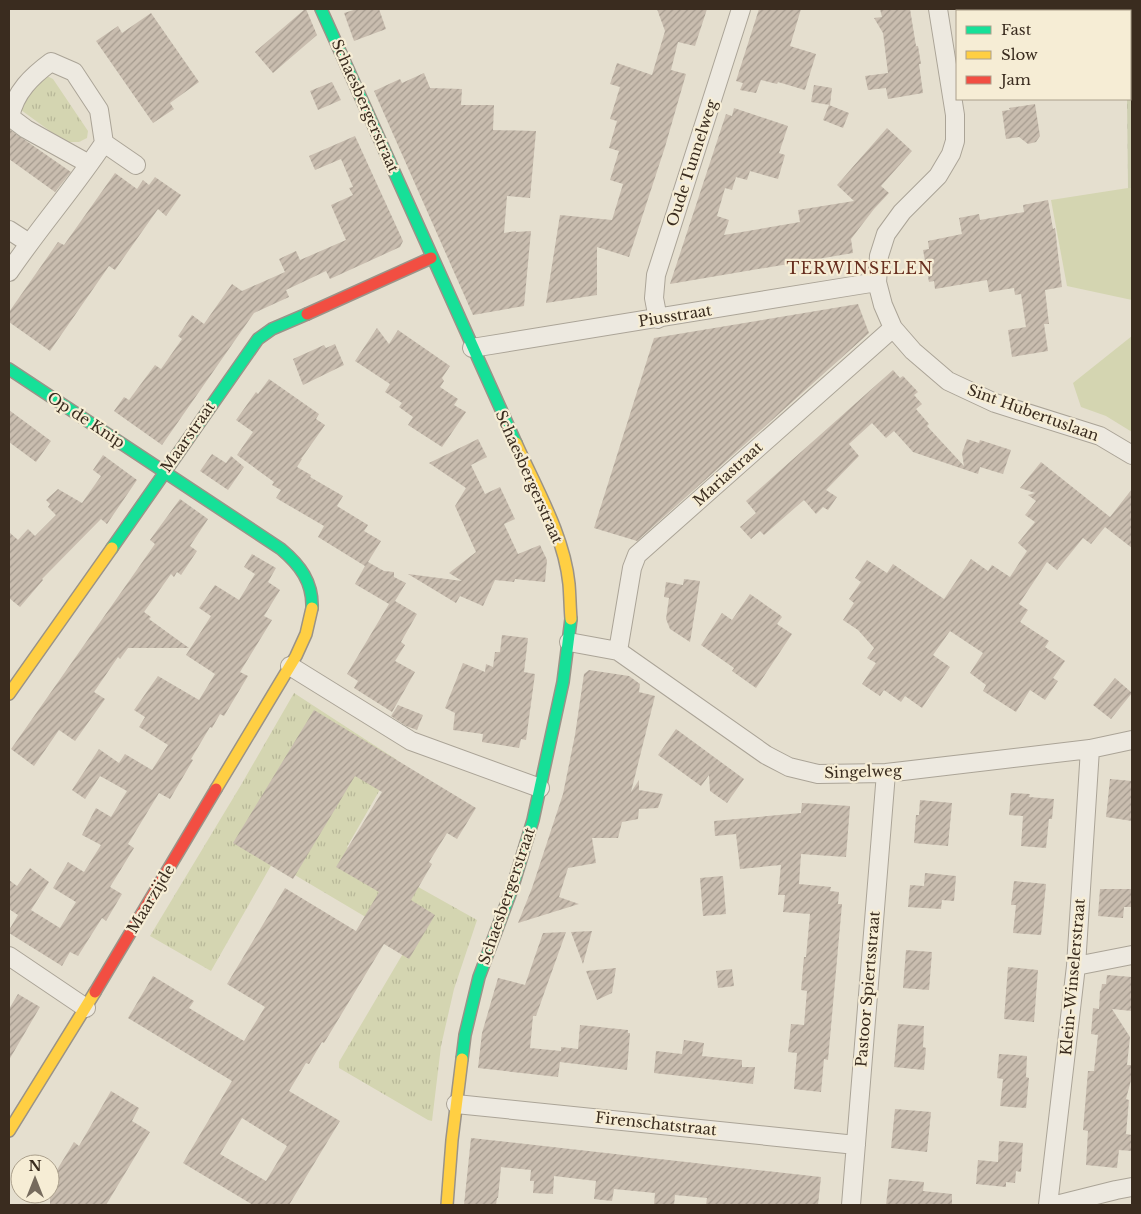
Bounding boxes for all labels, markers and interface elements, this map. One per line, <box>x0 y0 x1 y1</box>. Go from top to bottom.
legend <box>956 10 1131 100</box>
text: Fast <box>1001 20 1032 39</box>
street label: Schaesbergerstraat <box>328 36 404 176</box>
text: Slow <box>1001 45 1038 64</box>
text: Jam <box>999 70 1031 89</box>
street label: Oude Tunnelweg <box>662 96 721 229</box>
district label: TERWINSELEN <box>787 258 933 278</box>
street label: Piusstraat <box>637 300 713 331</box>
street label: Sint Hubertuslaan <box>965 380 1102 445</box>
street label: Op de Knip <box>44 387 129 452</box>
street label: Maarstraat <box>156 397 219 476</box>
street label: Schaesbergerstraat <box>492 407 568 547</box>
street label: Mariastraat <box>689 437 767 510</box>
street label: Singelweg <box>824 761 903 782</box>
street label: Schaesbergerstraat <box>474 824 539 967</box>
street label: Maarzijde <box>123 861 179 937</box>
street label: Klein-Winselerstraat <box>1056 897 1089 1056</box>
street label: Pastoor Spiertsstraat <box>851 910 884 1068</box>
street label: Firenschatstraat <box>594 1108 718 1139</box>
north arrow <box>10 1154 60 1204</box>
text: N <box>28 1157 42 1175</box>

